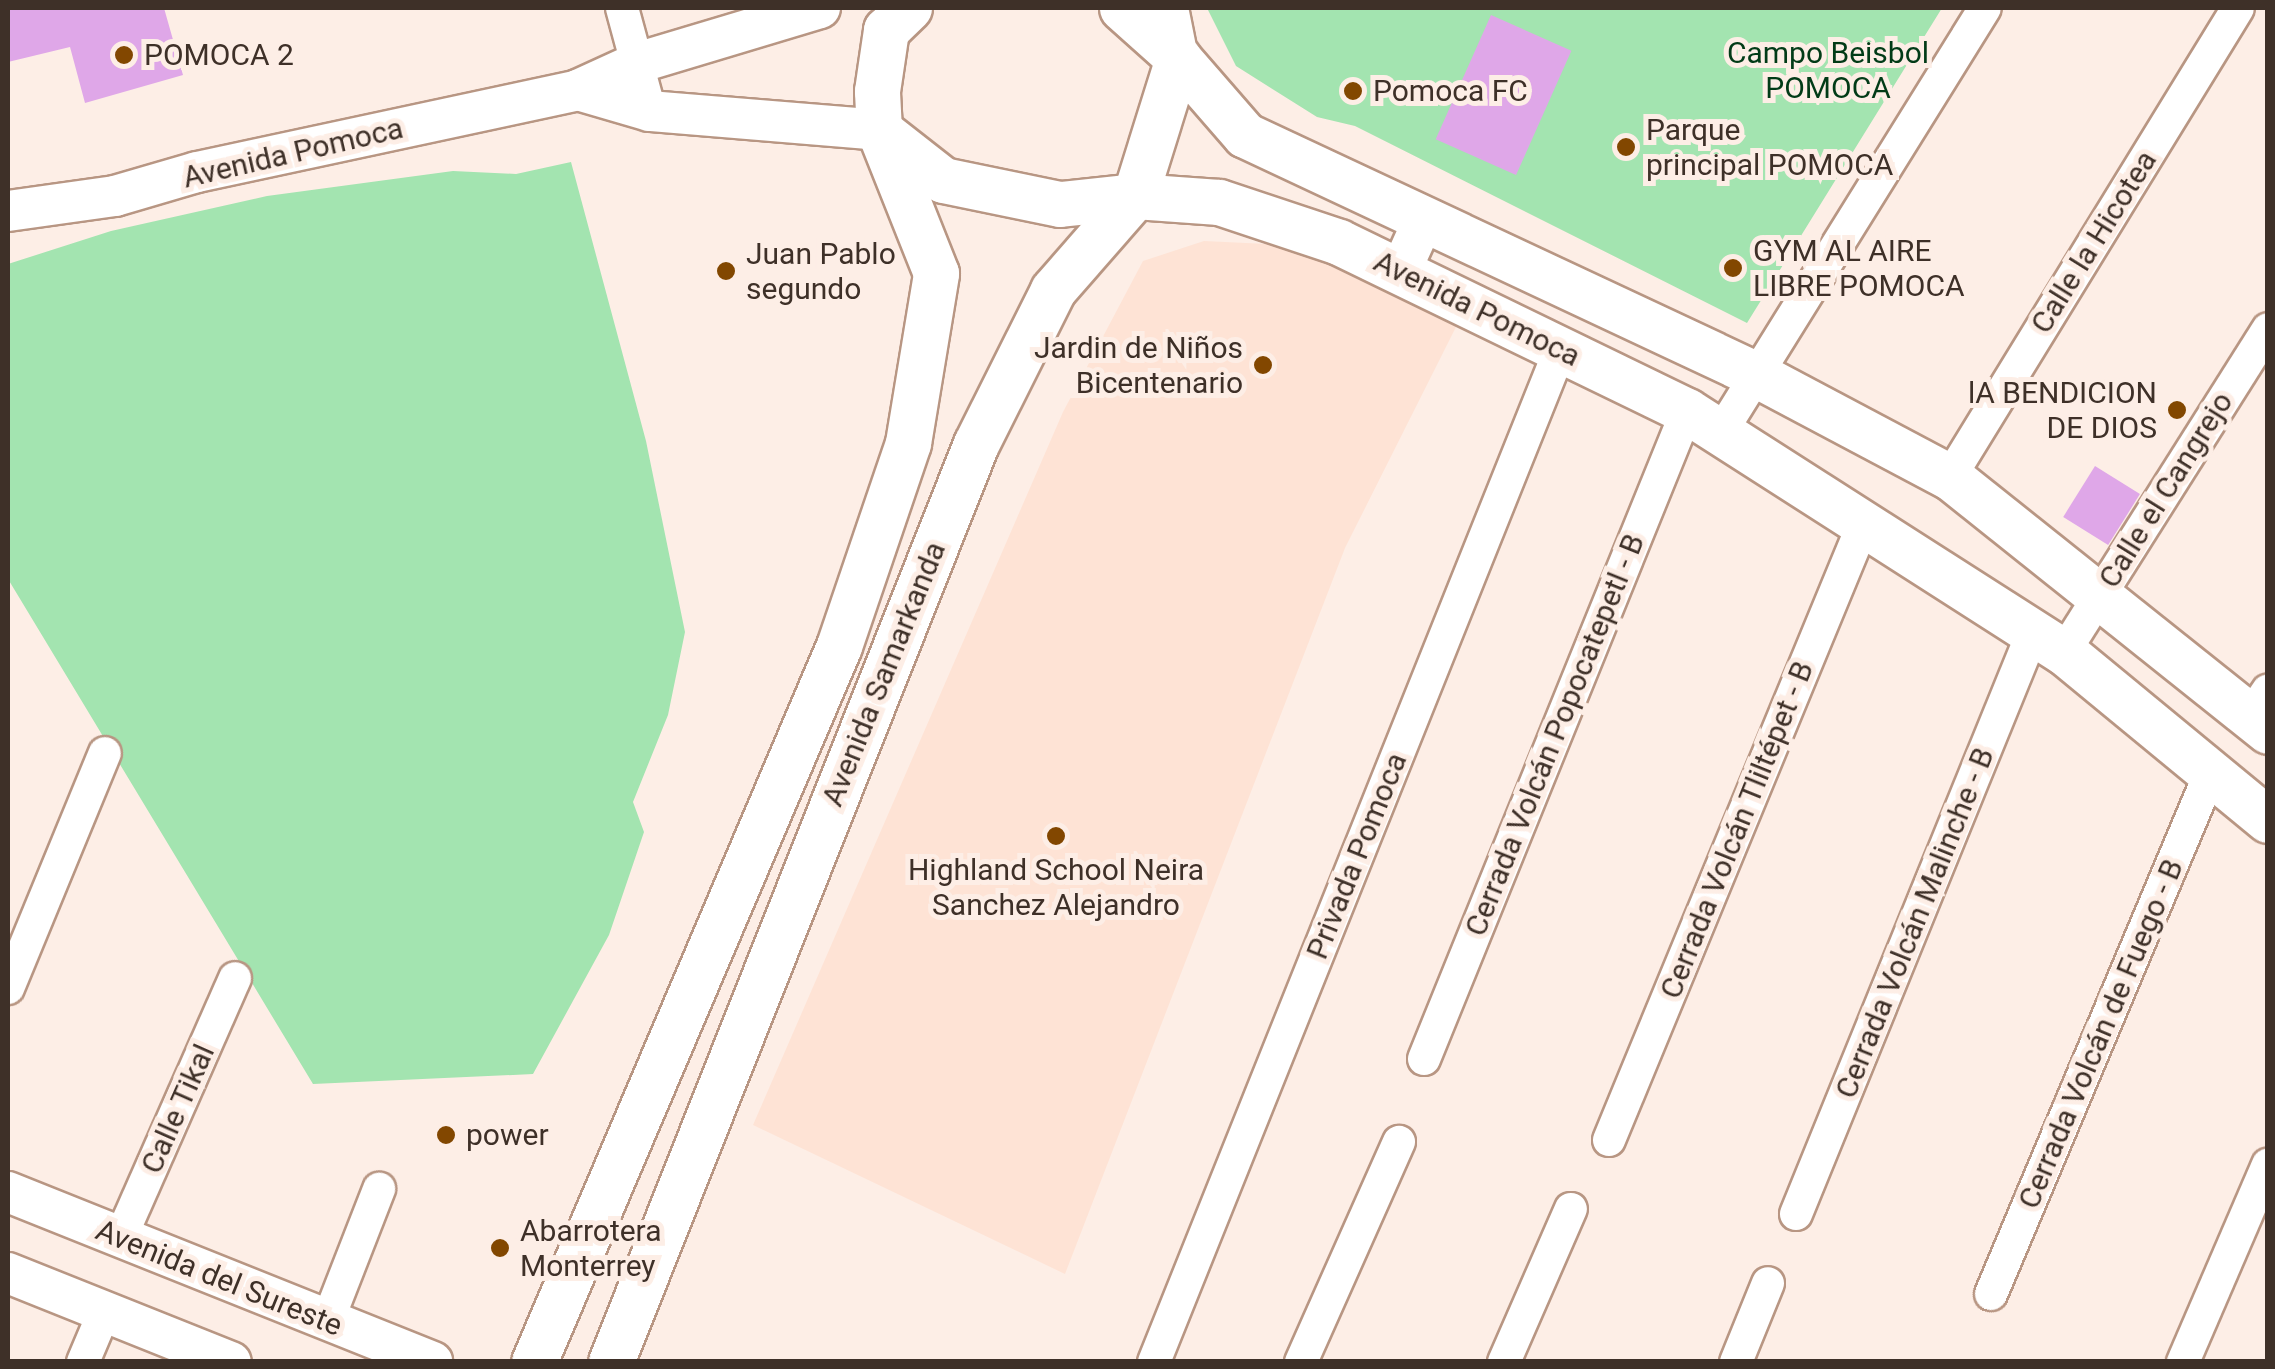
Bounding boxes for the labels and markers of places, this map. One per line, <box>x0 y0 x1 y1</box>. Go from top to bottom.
place label: POMOCA 2 <box>144 37 294 73</box>
marker: POMOCA 2 <box>113 44 135 66</box>
place label: Pomoca FC <box>1373 73 1528 109</box>
marker: Pomoca FC <box>1342 80 1364 102</box>
place label: Parque principal POMOCA <box>1646 112 1893 182</box>
marker: Parque principal POMOCA <box>1615 136 1637 158</box>
place label: GYM AL AIRE LIBRE POMOCA <box>1753 233 1964 304</box>
place label: Juan Pablo segundo <box>746 236 896 306</box>
marker: GYM AL AIRE LIBRE POMOCA <box>1722 257 1744 279</box>
marker: Juan Pablo segundo <box>715 260 737 282</box>
place label: Jardin de Niños Bicentenario <box>1034 330 1243 400</box>
marker: Jardin de Niños Bicentenario <box>1252 354 1274 376</box>
place label: lA BENDICION DE DIOS <box>1968 375 2157 446</box>
marker: lA BENDICION DE DIOS <box>2166 399 2188 421</box>
marker: Highland School Neira Sanchez Alejandro <box>1045 825 1067 847</box>
place label: Highland School Neira Sanchez Alejandro <box>908 852 1204 922</box>
place label: power <box>466 1117 549 1153</box>
marker: power <box>435 1124 457 1146</box>
place label: Abarrotera Monterrey <box>520 1213 662 1284</box>
marker: Abarrotera Monterrey <box>489 1237 511 1259</box>

